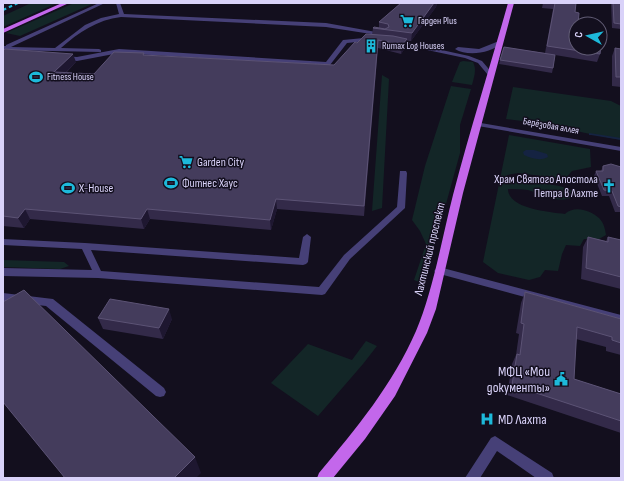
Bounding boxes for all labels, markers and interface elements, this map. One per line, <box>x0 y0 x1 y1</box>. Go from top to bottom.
supermarket icon: Гарден Plus <box>399 13 415 29</box>
place label: Гарден Plus <box>418 15 457 27</box>
north arrow <box>568 16 608 56</box>
text: С <box>572 31 585 38</box>
building icon: Rumax Log Houses <box>363 38 379 54</box>
place label: Rumax Log Houses <box>382 40 445 52</box>
sports icon: Fitness House <box>28 69 44 85</box>
place label: Fitness House <box>47 71 94 83</box>
street label: Берёзовая аллея <box>522 115 580 137</box>
supermarket icon: Garden City <box>178 154 194 170</box>
place label: Garden City <box>197 155 244 170</box>
place label: Храм Святого Апостола Петра в Лахте <box>493 172 598 201</box>
sports icon: Фитнес Хаус <box>163 175 179 191</box>
place label: Фитнес Хаус <box>182 176 238 191</box>
church icon: Храм Святого Апостола Петра в Лахте <box>601 178 617 194</box>
sports icon: X-House <box>60 180 76 196</box>
place label: X-House <box>78 181 114 196</box>
street label: Лахтинский проспект <box>411 201 449 298</box>
place label: МФЦ «Мои документы» <box>487 363 550 396</box>
public building icon: МФЦ «Мои документы» <box>553 371 569 387</box>
hospital icon: MD Лахта <box>479 411 495 427</box>
place label: MD Лахта <box>498 411 547 428</box>

